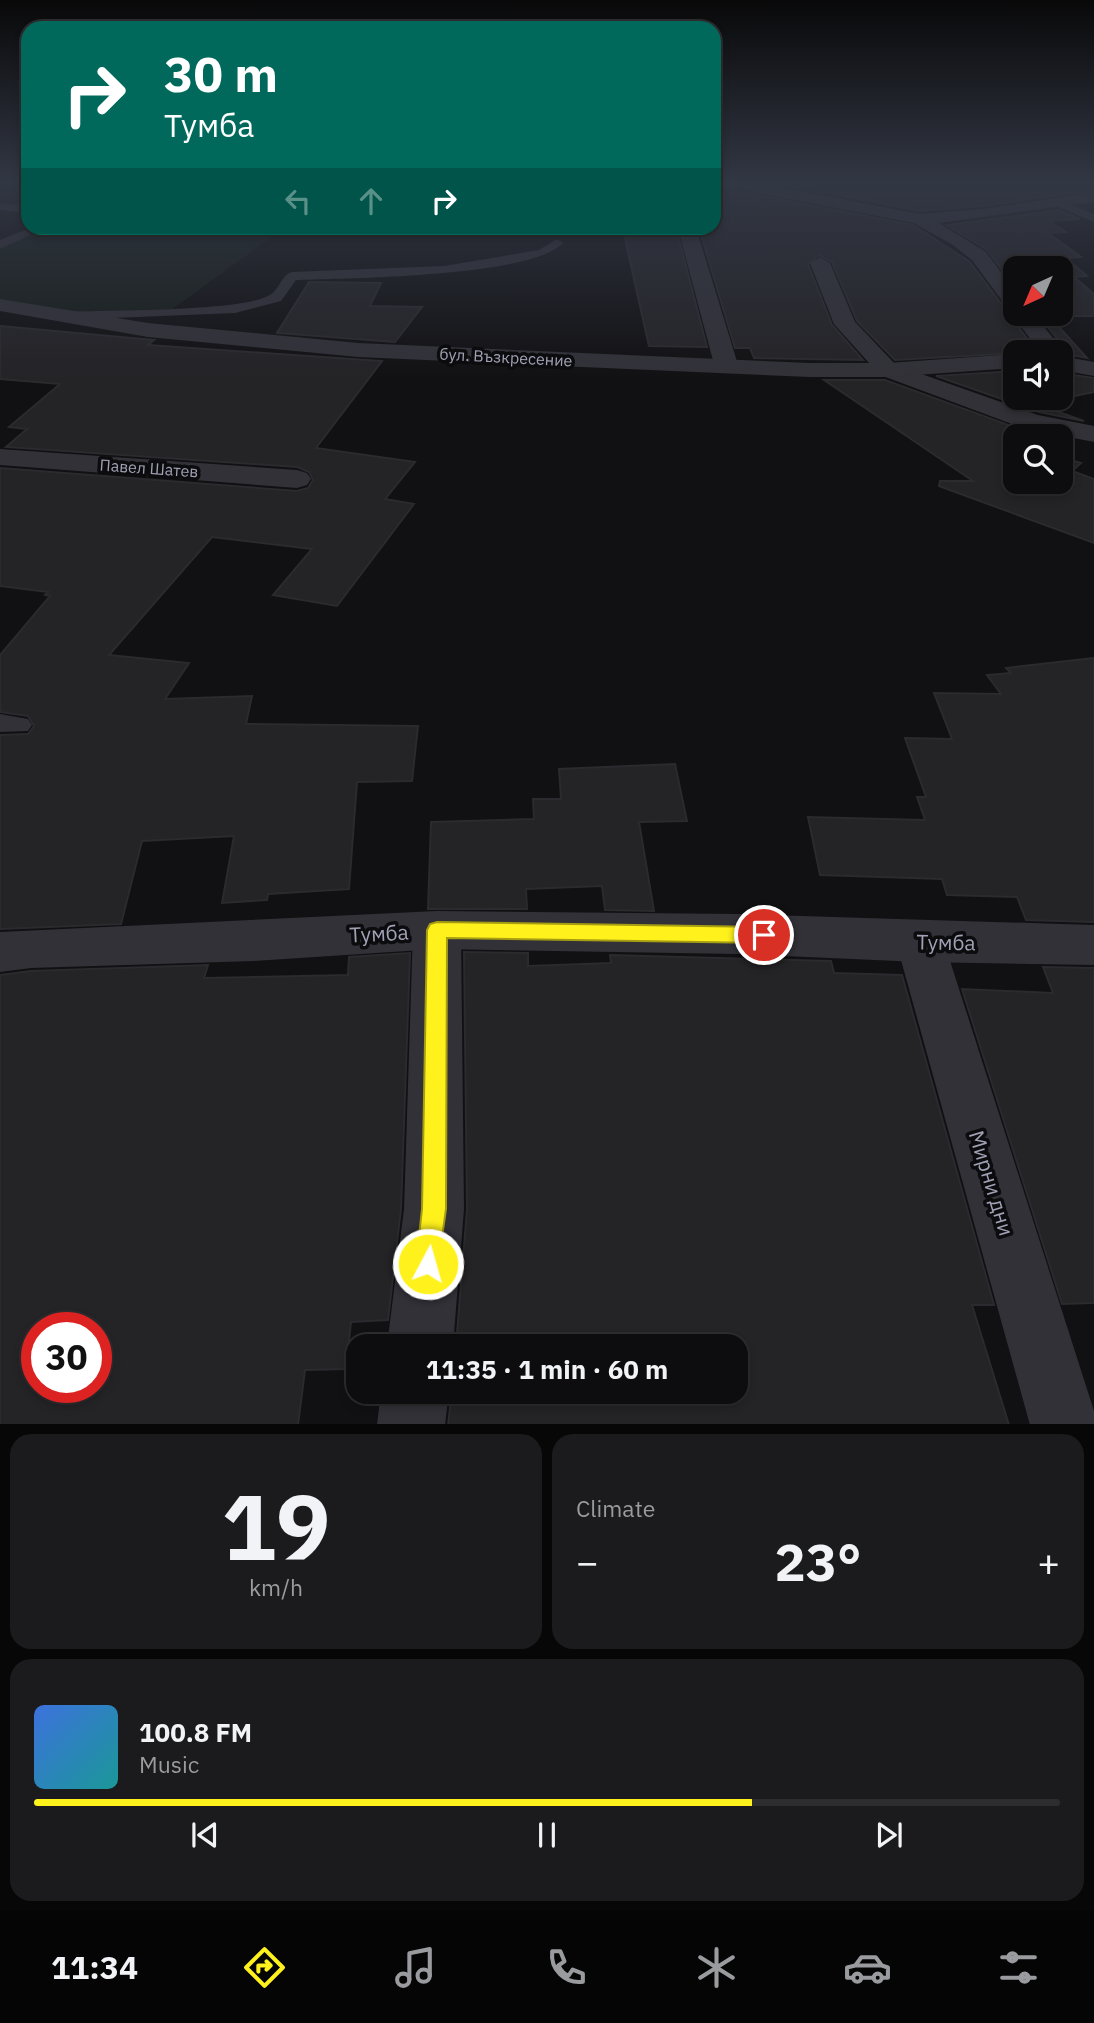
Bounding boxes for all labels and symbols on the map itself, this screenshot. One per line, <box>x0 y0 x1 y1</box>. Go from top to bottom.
north arrow <box>1003 256 1073 326</box>
street label: бул. Възкресение <box>439 344 573 370</box>
street label: Павел Шатев <box>99 455 199 481</box>
pin <box>734 905 794 965</box>
street label: Тумба <box>349 917 409 949</box>
street label: Тумба <box>916 927 976 957</box>
street label: Мирни дни <box>963 1127 1021 1239</box>
position arrow <box>391 1227 465 1301</box>
speed limit sign: 30 <box>21 1312 112 1403</box>

